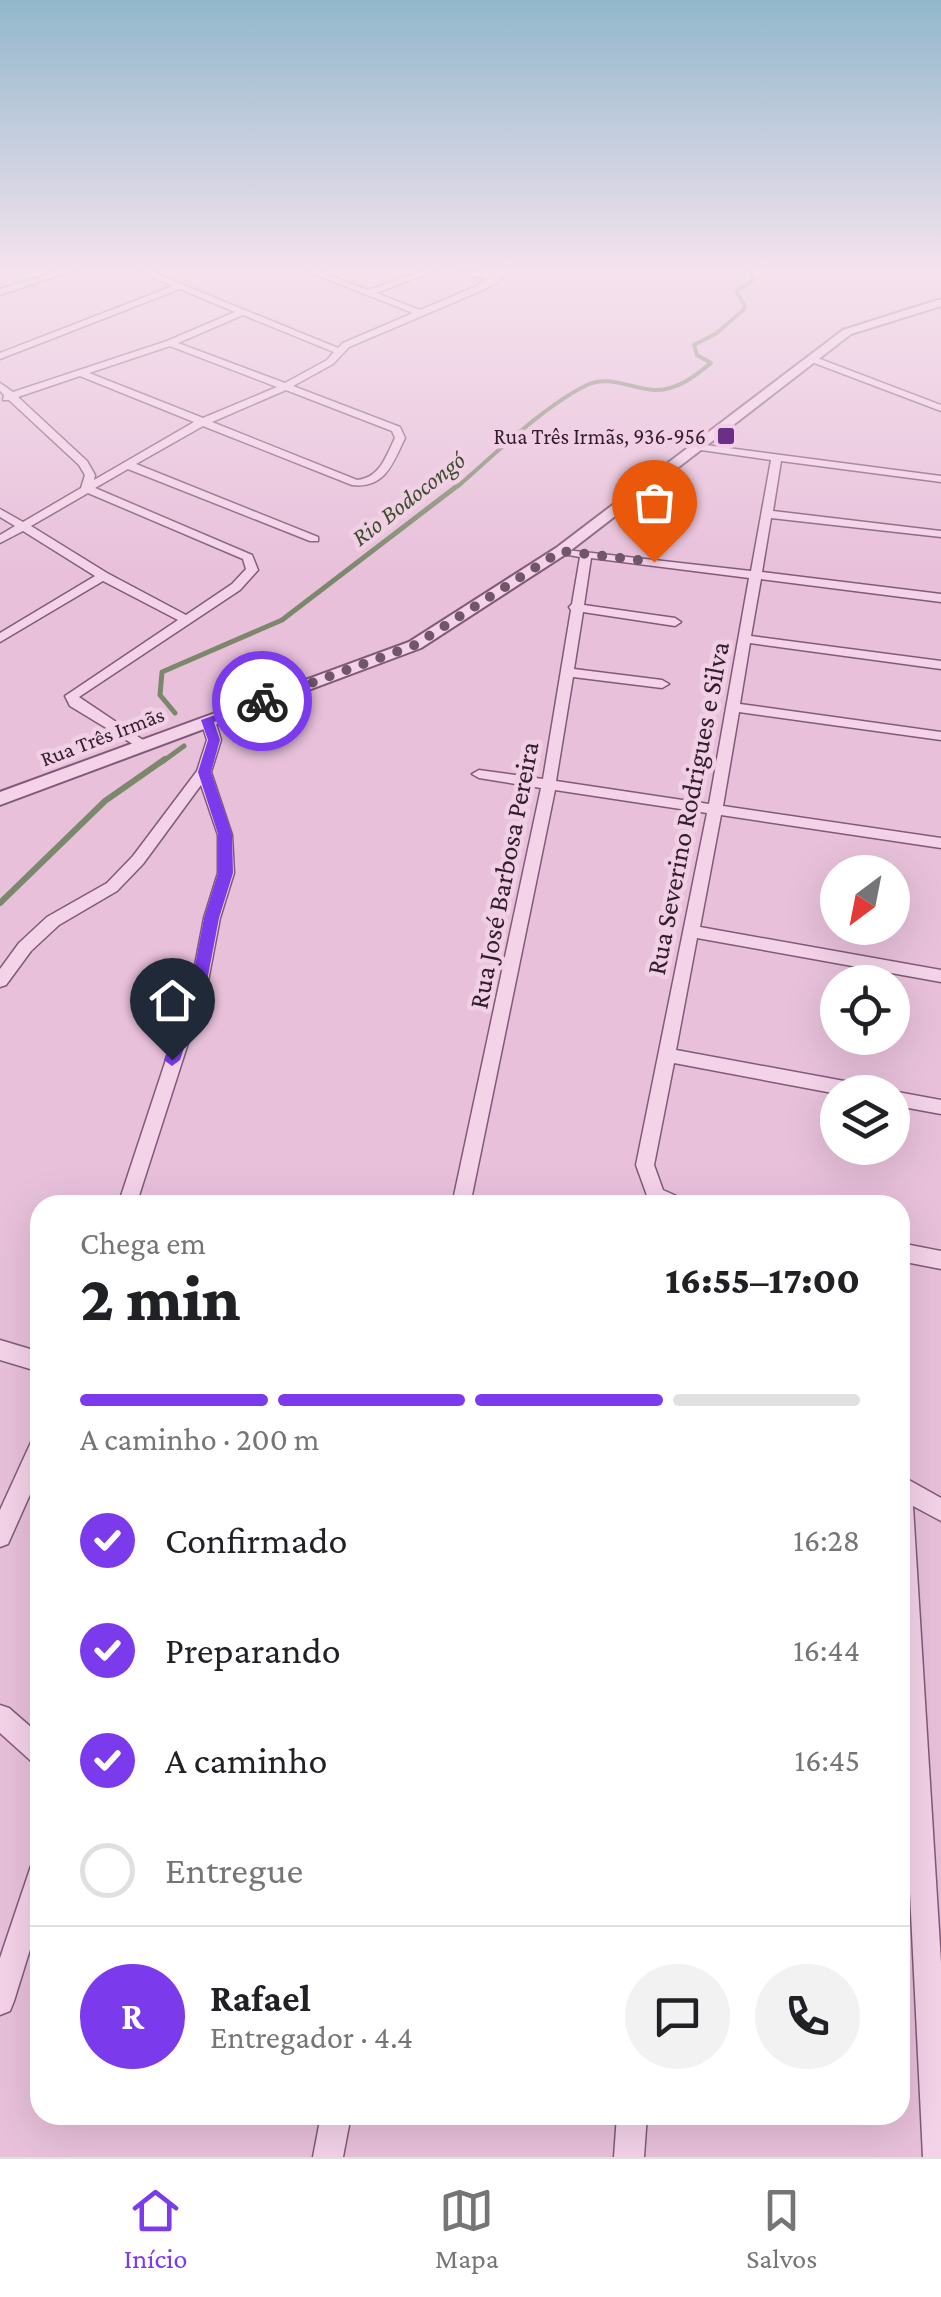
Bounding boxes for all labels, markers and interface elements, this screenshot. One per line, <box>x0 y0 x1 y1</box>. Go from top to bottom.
place label: Rua Três Irmãs, 936-956 <box>494 424 706 449</box>
marker: Rua Três Irmãs, 936-956 <box>715 425 737 447</box>
water label: Rio Bodocongó <box>346 445 472 552</box>
pin <box>612 460 697 563</box>
icon: bag <box>627 475 682 530</box>
street label: Rua Severino Rodrigues e Silva <box>640 639 735 977</box>
courier <box>212 651 312 751</box>
icon: bike <box>235 674 290 729</box>
street label: Rua Três Irmãs <box>37 701 168 772</box>
street label: Rua José Barbosa Pereira <box>462 739 545 1011</box>
north arrow <box>820 855 910 945</box>
map controls <box>820 855 910 1165</box>
pin <box>130 958 215 1061</box>
button: locate <box>820 965 910 1055</box>
icon: home <box>145 973 200 1028</box>
button: layers <box>820 1075 910 1165</box>
text: Chega em <box>80 1225 206 1261</box>
text: 16:55–17:00 <box>665 1259 860 1301</box>
text: 2 min <box>80 1262 241 1334</box>
text: A caminho · 200 m <box>80 1421 319 1457</box>
icon: check <box>80 1513 135 1568</box>
text: Confirmado <box>165 1519 347 1561</box>
text: 16:28 <box>793 1522 860 1558</box>
icon: check <box>80 1623 135 1678</box>
text: Preparando <box>165 1629 341 1671</box>
text: 16:44 <box>793 1632 860 1668</box>
icon: check <box>80 1733 135 1788</box>
text: A caminho <box>165 1739 327 1781</box>
text: 16:45 <box>795 1742 860 1778</box>
text: Entregue <box>165 1849 303 1891</box>
button: chat <box>625 1964 730 2069</box>
button: phone <box>755 1964 860 2069</box>
text: Rafael <box>210 1977 311 2019</box>
text: R <box>121 1995 144 2037</box>
text: Entregador · 4.4 <box>210 2019 413 2055</box>
tab: Início <box>124 2183 187 2274</box>
tab: Mapa <box>435 2183 499 2274</box>
tab: Salvos <box>746 2183 817 2274</box>

